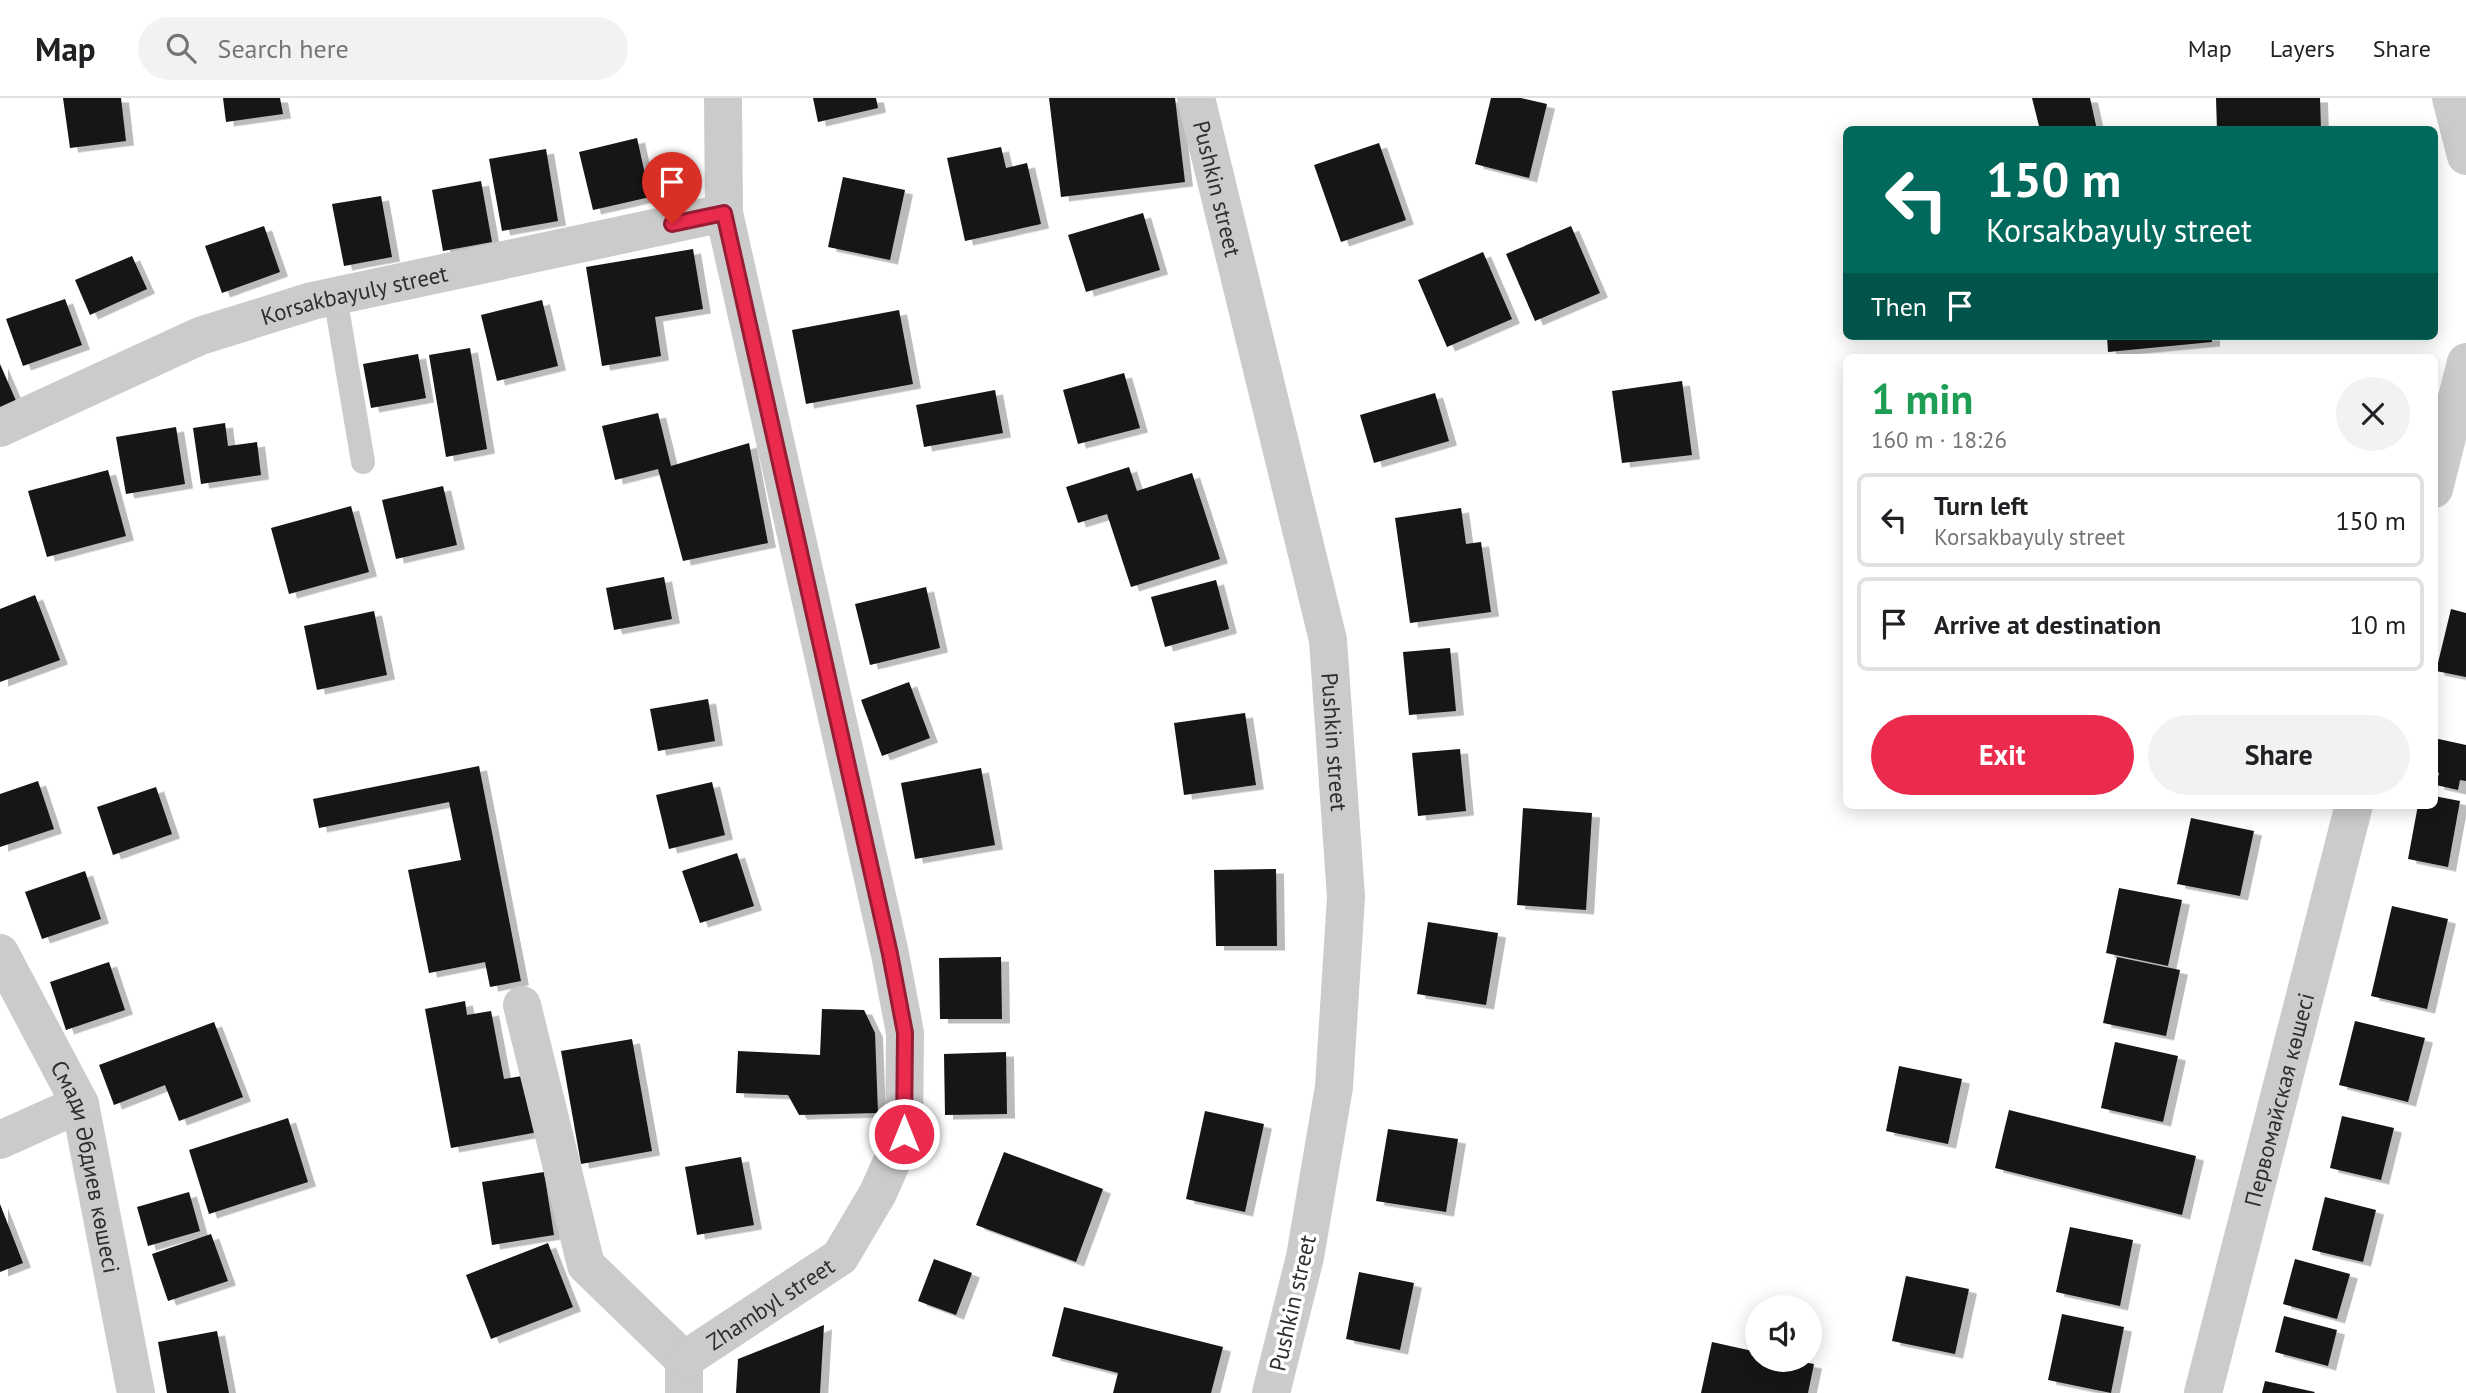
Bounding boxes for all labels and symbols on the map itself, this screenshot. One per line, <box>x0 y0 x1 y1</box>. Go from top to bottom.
street label: Pushkin street <box>1187 117 1249 259</box>
pin <box>642 152 702 224</box>
street label: Korsakbayuly street <box>257 258 450 331</box>
street label: Pushkin street <box>1316 672 1354 812</box>
street label: Первомайская көшесі <box>2237 989 2320 1210</box>
street label: Смади Әбдиев көшесі <box>45 1055 127 1276</box>
position arrow <box>867 1097 941 1171</box>
street label: Pushkin street <box>1262 1232 1322 1374</box>
street label: Zhambyl street <box>701 1250 840 1356</box>

